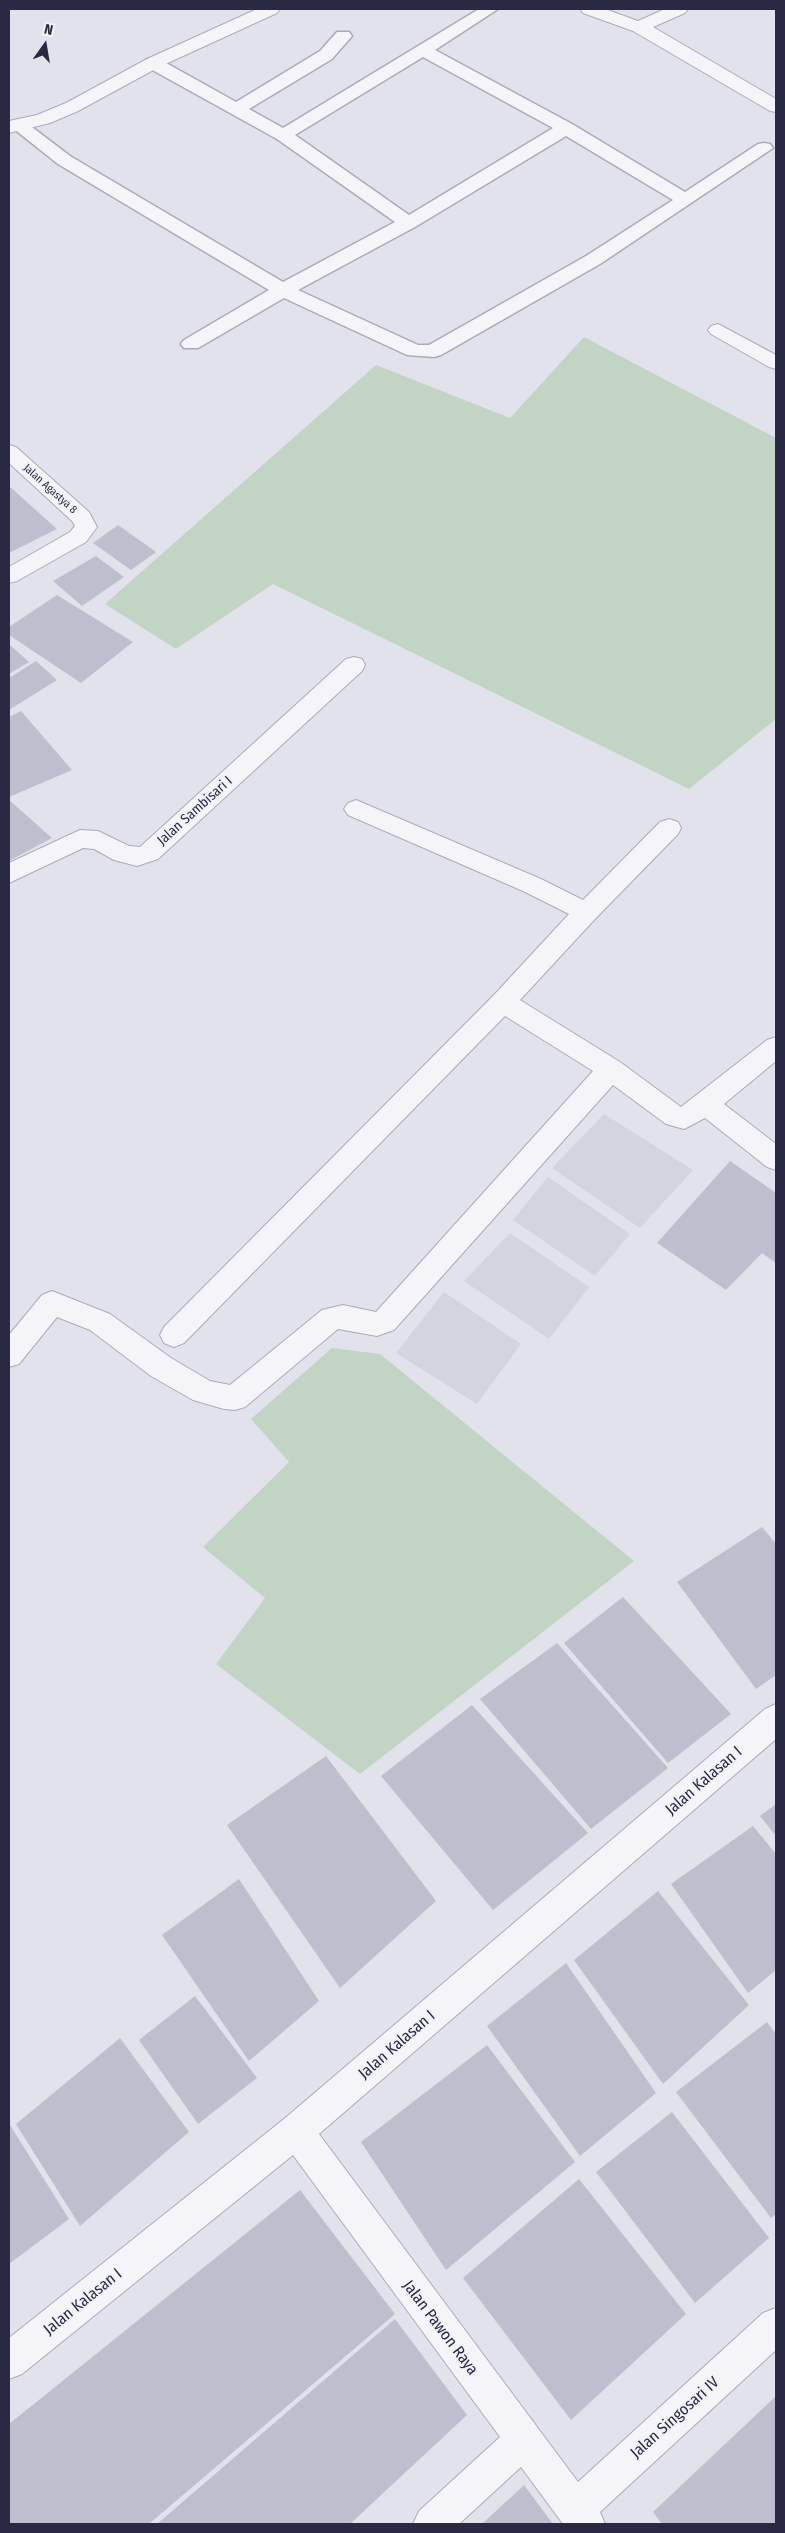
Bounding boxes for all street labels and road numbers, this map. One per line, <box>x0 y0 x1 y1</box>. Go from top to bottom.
street label: Jalan Agastya 8 <box>21 462 79 516</box>
street label: Jalan Sambisari I <box>154 773 236 849</box>
street label: Jalan Kalasan I <box>662 1743 746 1819</box>
street label: Jalan Kalasan I <box>355 2007 439 2083</box>
street label: Jalan Kalasan I <box>40 2265 126 2339</box>
street label: Jalan Pawon Raya <box>398 2277 482 2379</box>
street label: Jalan Singosari IV <box>627 2373 723 2463</box>

